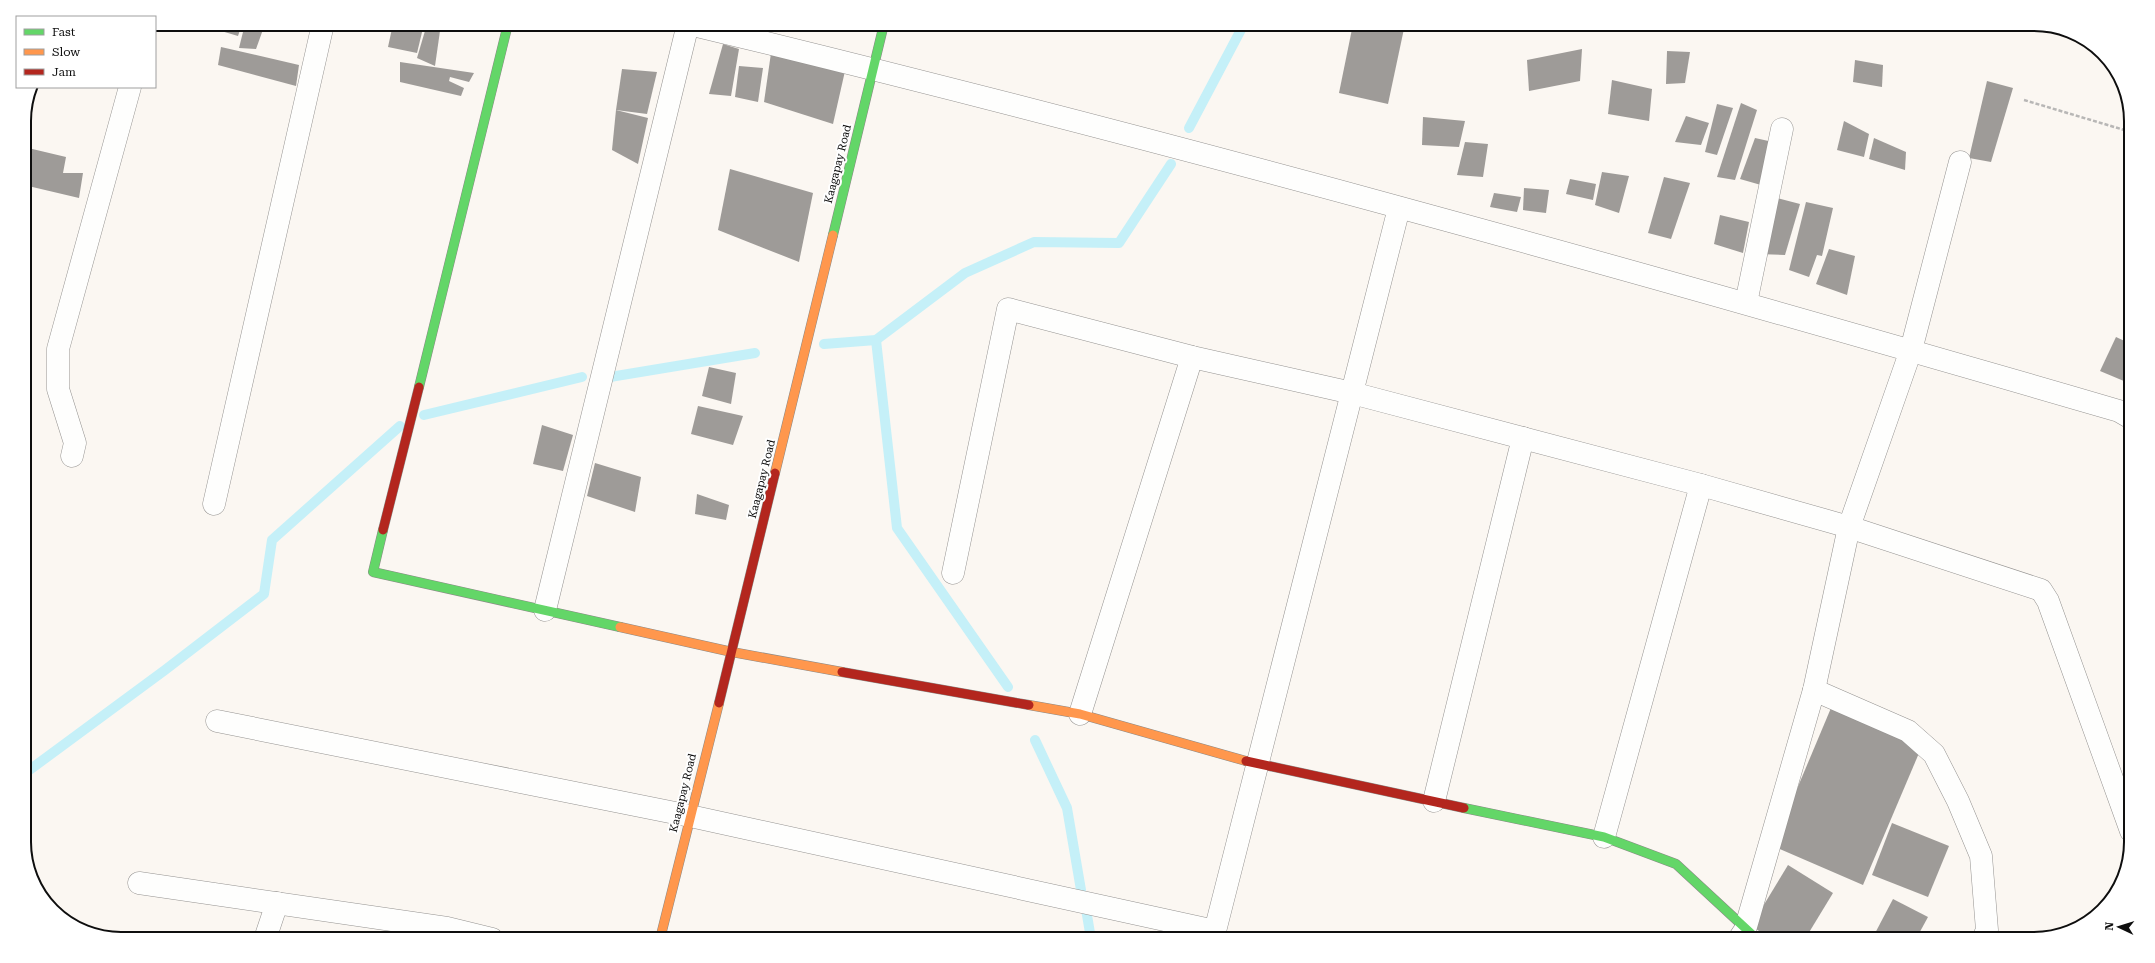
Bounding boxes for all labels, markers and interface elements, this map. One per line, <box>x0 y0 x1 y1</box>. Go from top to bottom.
legend <box>16 16 156 88</box>
text: Fast <box>52 25 76 39</box>
text: Slow <box>52 45 80 59</box>
text: Jam <box>52 65 76 79</box>
street label: Kaagapay Road <box>822 123 854 205</box>
street label: Kaagapay Road <box>746 438 778 520</box>
street label: Kaagapay Road <box>667 752 699 834</box>
north arrow <box>2099 907 2139 947</box>
text: N <box>2103 921 2116 931</box>

